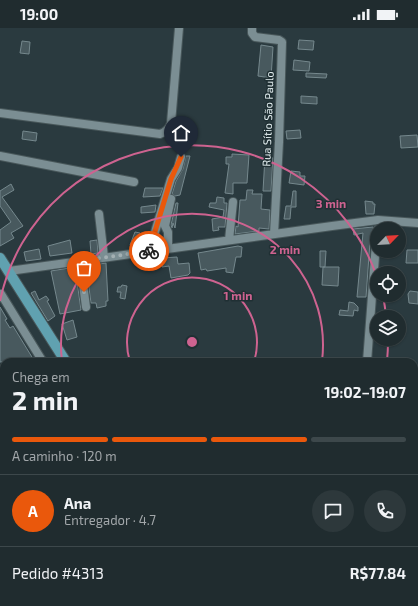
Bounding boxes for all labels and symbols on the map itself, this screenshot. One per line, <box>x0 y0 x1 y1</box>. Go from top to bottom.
street label: Rua Sítio São Paulo <box>259 71 276 167</box>
pin <box>164 116 198 157</box>
text: 3 min <box>316 196 346 210</box>
north arrow <box>370 222 406 258</box>
courier <box>129 231 169 271</box>
text: 2 min <box>270 242 300 256</box>
pin <box>67 251 101 292</box>
text: 1 min <box>224 288 252 302</box>
centre of rings <box>185 335 199 349</box>

